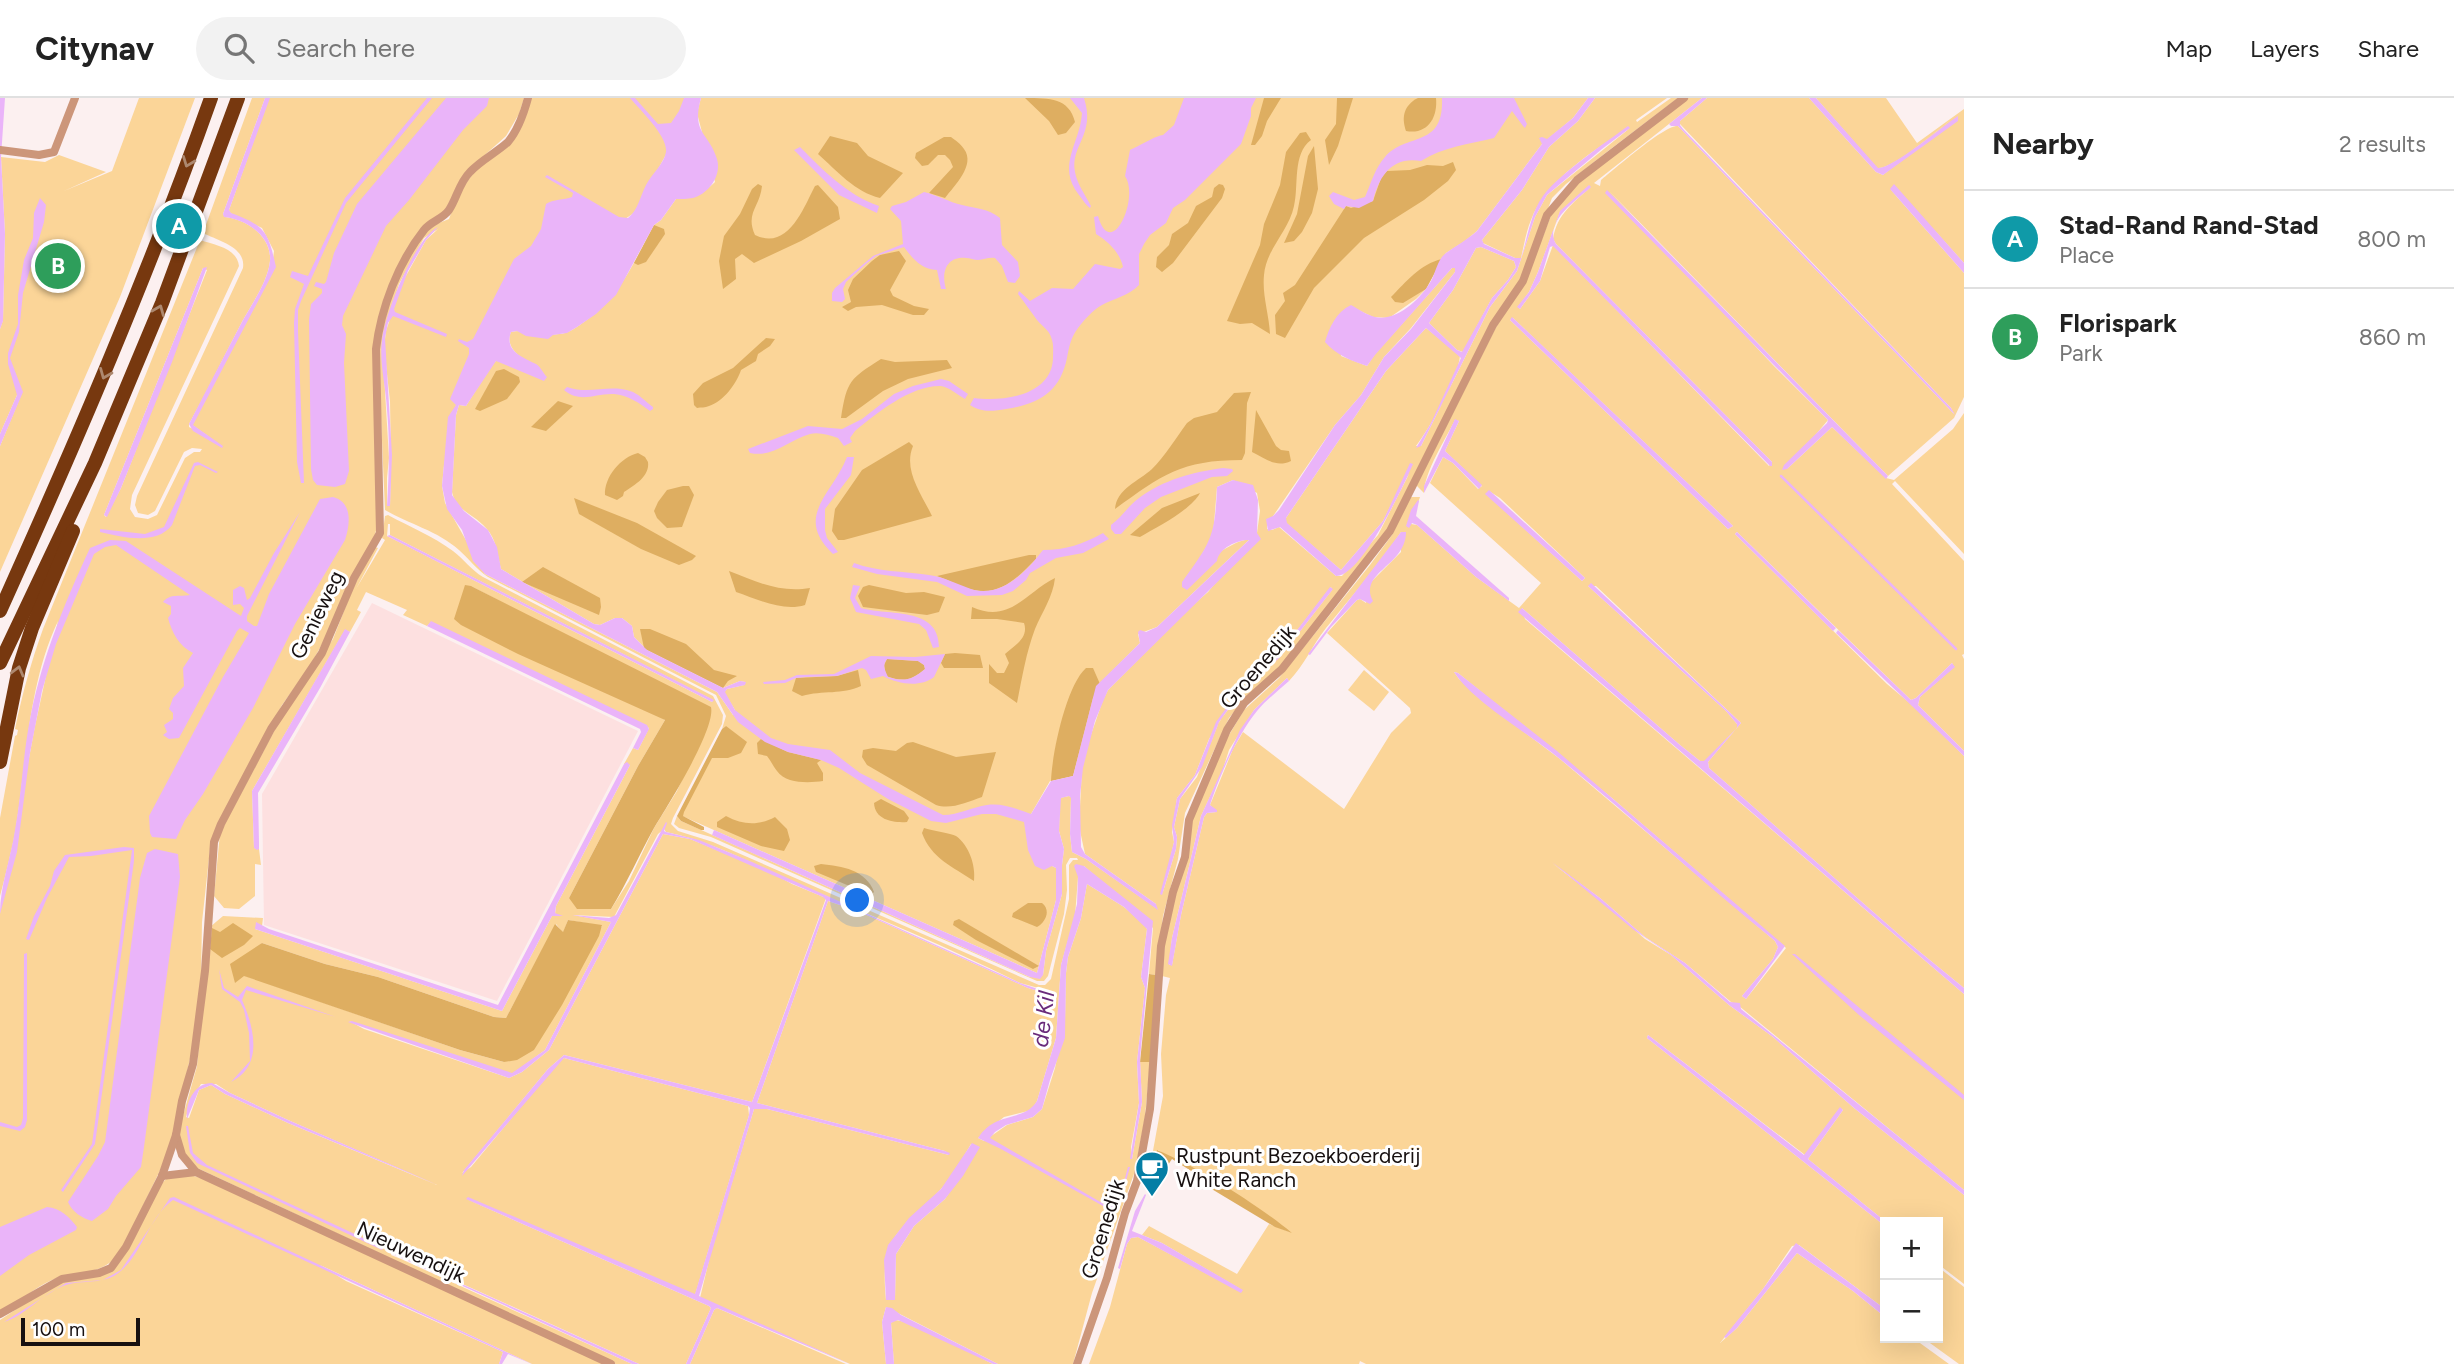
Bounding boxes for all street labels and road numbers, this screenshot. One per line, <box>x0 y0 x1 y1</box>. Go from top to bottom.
street label: Genieweg <box>284 567 349 663</box>
street label: Groenedijk <box>1214 619 1301 714</box>
street label: Groenedijk <box>1076 1175 1130 1282</box>
street label: Nieuwendijk <box>353 1216 470 1288</box>

